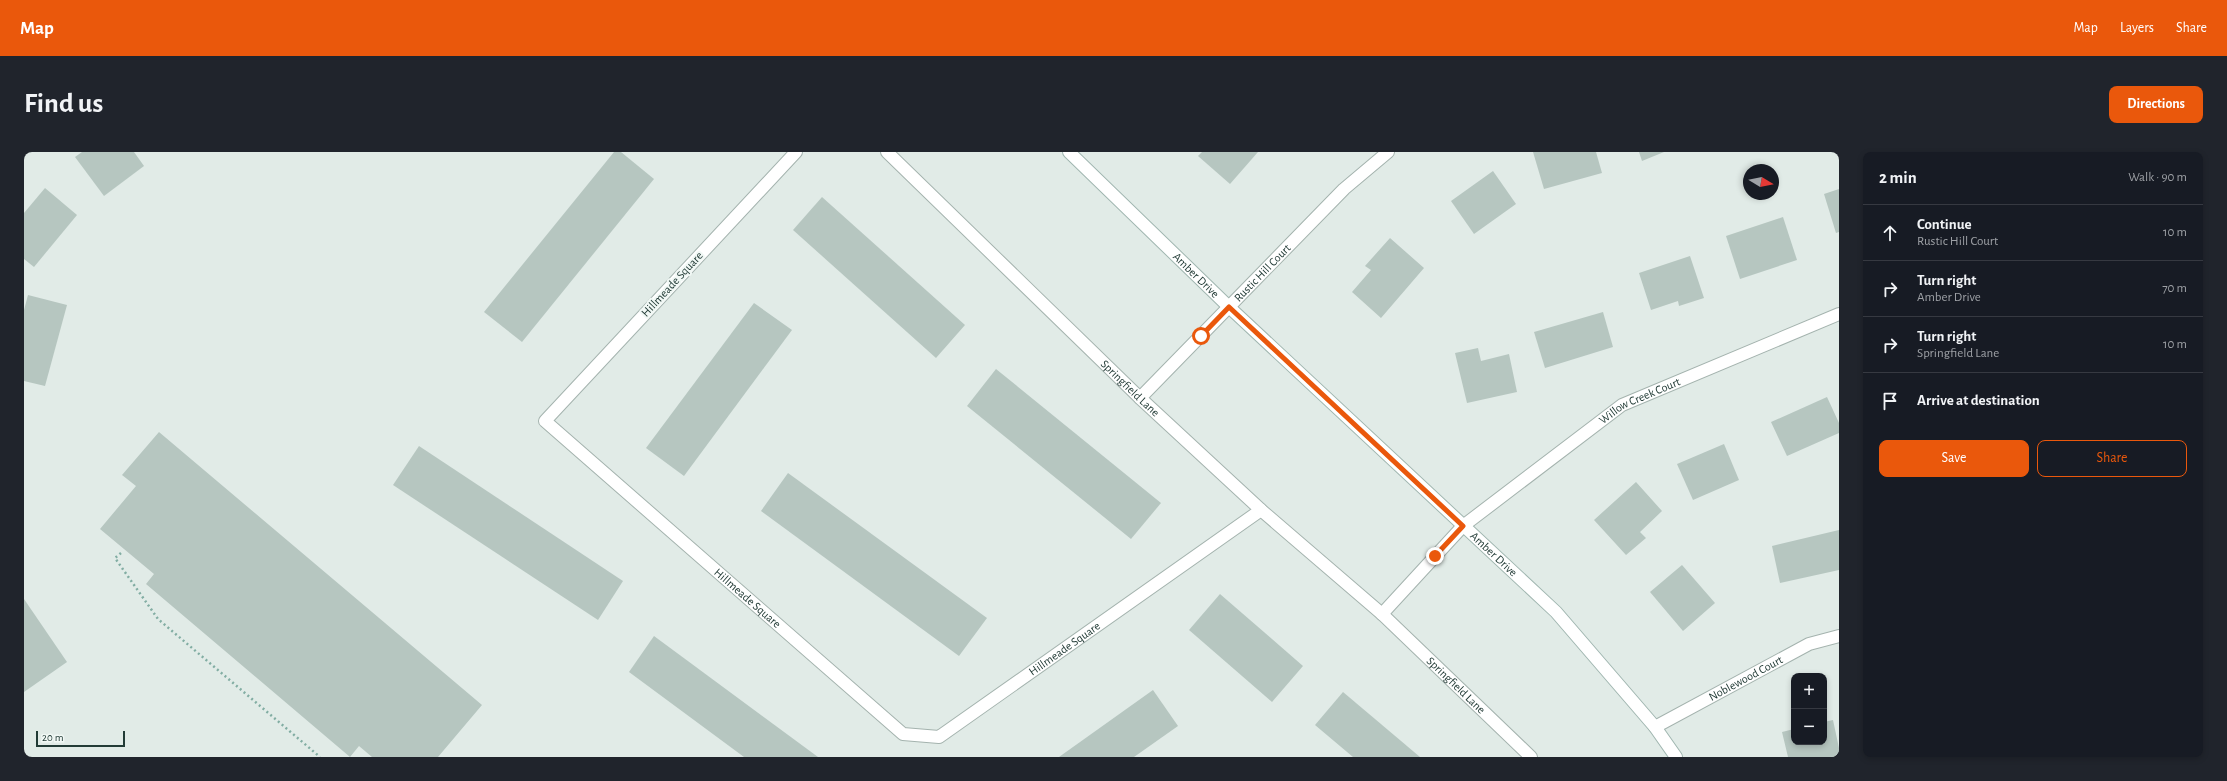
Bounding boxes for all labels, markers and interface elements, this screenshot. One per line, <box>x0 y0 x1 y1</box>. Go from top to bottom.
text: Map <box>20 19 54 38</box>
text: Map <box>2073 21 2098 35</box>
text: Layers <box>2120 21 2154 35</box>
text: Share <box>2176 21 2207 35</box>
button: Directions <box>2109 86 2203 123</box>
text: Find us <box>24 90 103 118</box>
north arrow <box>1743 164 1779 200</box>
text: 2 min <box>1879 169 1917 186</box>
text: Walk · 90 m <box>2128 171 2187 184</box>
text: Continue <box>1917 217 1972 232</box>
icon: ahead <box>1879 222 1901 244</box>
text: 10 m <box>2163 226 2187 239</box>
text: Rustic Hill Court <box>1917 235 1998 248</box>
street label: Rustic Hill Court <box>1232 242 1293 304</box>
street label: Hillmeade Square <box>639 249 705 319</box>
street label: Amber Drive <box>1171 250 1222 300</box>
text: Turn right <box>1917 273 1976 288</box>
icon: right <box>1879 278 1901 300</box>
text: 70 m <box>2162 282 2187 295</box>
text: Amber Drive <box>1917 291 1981 304</box>
route start <box>1192 327 1210 345</box>
text: Turn right <box>1917 329 1976 344</box>
icon: right <box>1879 334 1901 356</box>
text: 10 m <box>2163 338 2187 351</box>
text: Springfield Lane <box>1917 347 1999 360</box>
street label: Springfield Lane <box>1099 357 1162 419</box>
street label: Willow Creek Court <box>1597 375 1682 426</box>
icon: arrive <box>1879 390 1901 412</box>
text: Arrive at destination <box>1917 393 2040 408</box>
button: Save <box>1879 440 2029 477</box>
button: Share <box>2037 440 2187 477</box>
street label: Amber Drive <box>1468 530 1520 579</box>
route end <box>1426 547 1444 565</box>
street label: Hillmeade Square <box>712 566 783 630</box>
street label: Hillmeade Square <box>1027 619 1102 678</box>
street label: Noblewood Court <box>1707 653 1785 703</box>
street label: Springfield Lane <box>1424 654 1488 716</box>
map controls <box>1791 673 1827 745</box>
button: + <box>1791 673 1827 709</box>
button: − <box>1791 709 1827 745</box>
scale bar <box>36 729 125 748</box>
text: 20 m <box>42 732 63 743</box>

